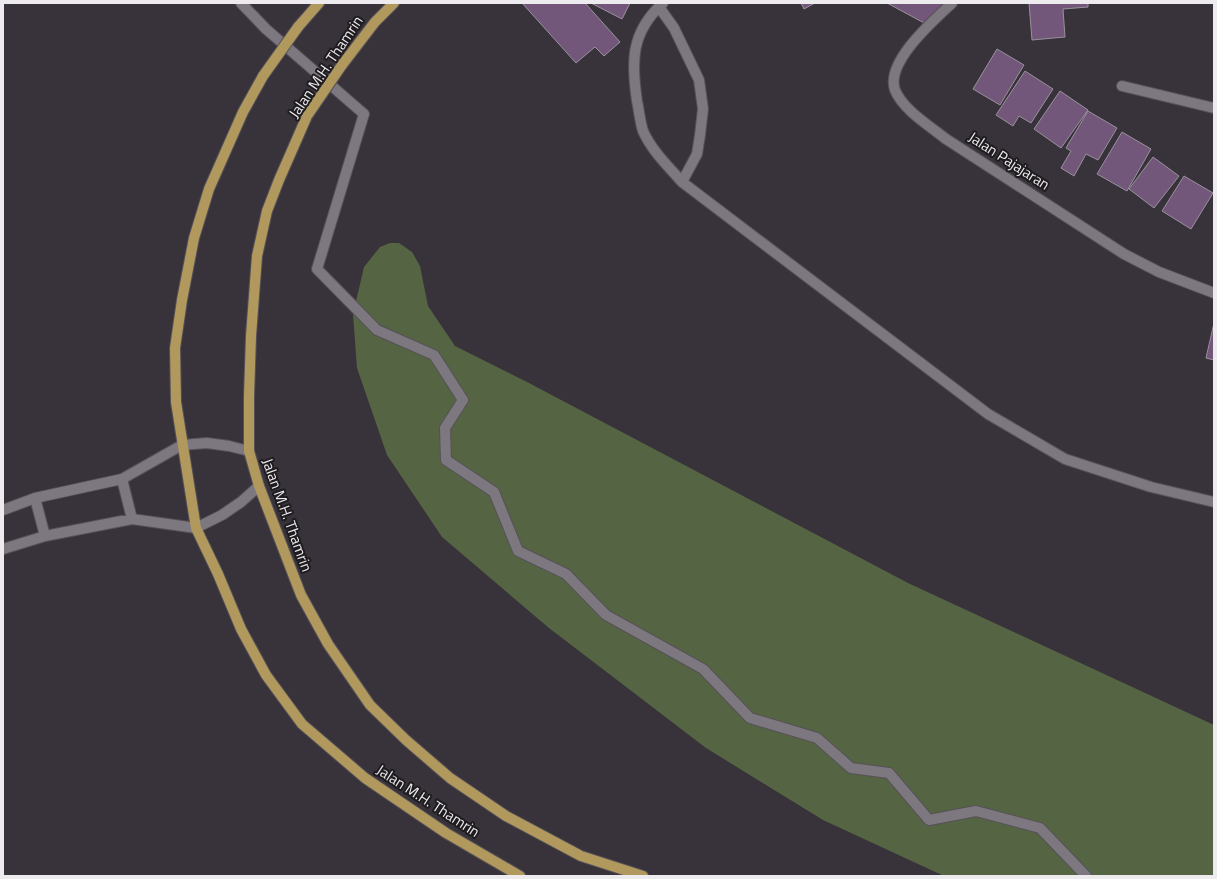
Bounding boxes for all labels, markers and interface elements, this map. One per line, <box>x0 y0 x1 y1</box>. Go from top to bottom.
street label: Jalan M.H. Thamrin <box>283 11 368 123</box>
street label: Jalan Pajajaran <box>964 126 1054 196</box>
street label: Jalan M.H. Thamrin <box>256 455 319 575</box>
street label: Jalan M.H. Thamrin <box>372 758 485 843</box>

